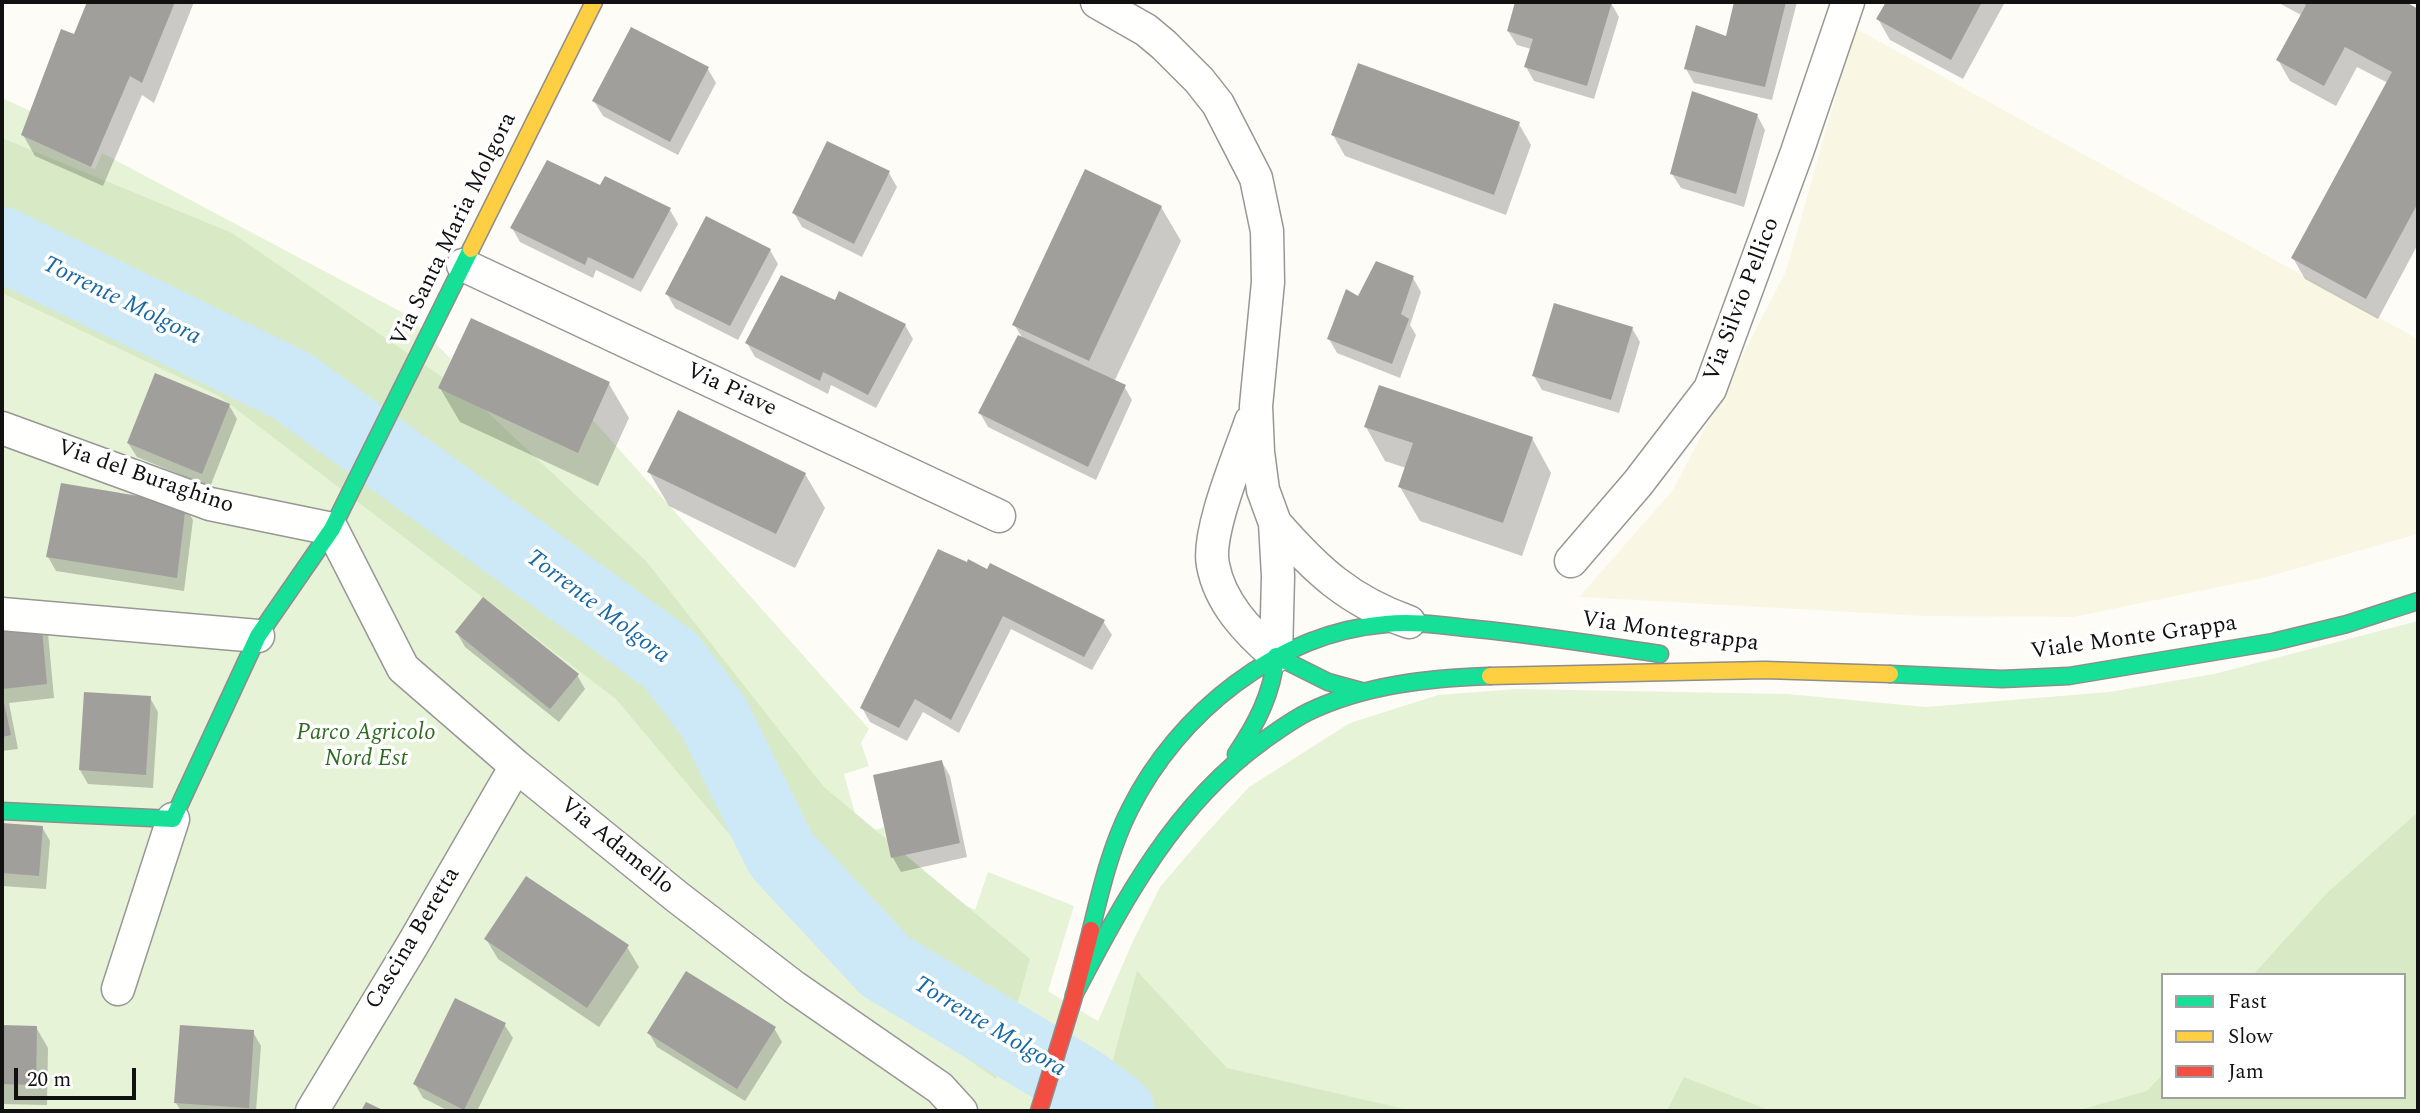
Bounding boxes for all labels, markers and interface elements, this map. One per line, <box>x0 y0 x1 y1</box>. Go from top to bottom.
street label: Via Santa Maria Molgora <box>386 109 524 351</box>
street label: Via Silvio Pellico <box>1699 214 1787 386</box>
water label: Torrente Molgora <box>37 251 205 353</box>
street label: Via Piave <box>681 358 781 424</box>
street label: Via del Buraghino <box>53 435 237 521</box>
water label: Torrente Molgora <box>519 545 675 671</box>
street label: Via Montegrappa <box>1580 607 1760 659</box>
street label: Viale Monte Grappa <box>2029 611 2239 667</box>
park label: Parco Agricolo Nord Est <box>296 720 436 774</box>
street label: Via Adamello <box>553 793 679 901</box>
street label: Cascina Beretta <box>361 863 467 1015</box>
water label: Torrente Molgora <box>908 971 1070 1085</box>
legend <box>2161 973 2406 1099</box>
text: Fast <box>2228 986 2267 1018</box>
text: Slow <box>2228 1021 2272 1053</box>
scale bar <box>18 1054 140 1098</box>
text: Jam <box>2228 1056 2264 1088</box>
text: 20 m <box>27 1064 71 1096</box>

